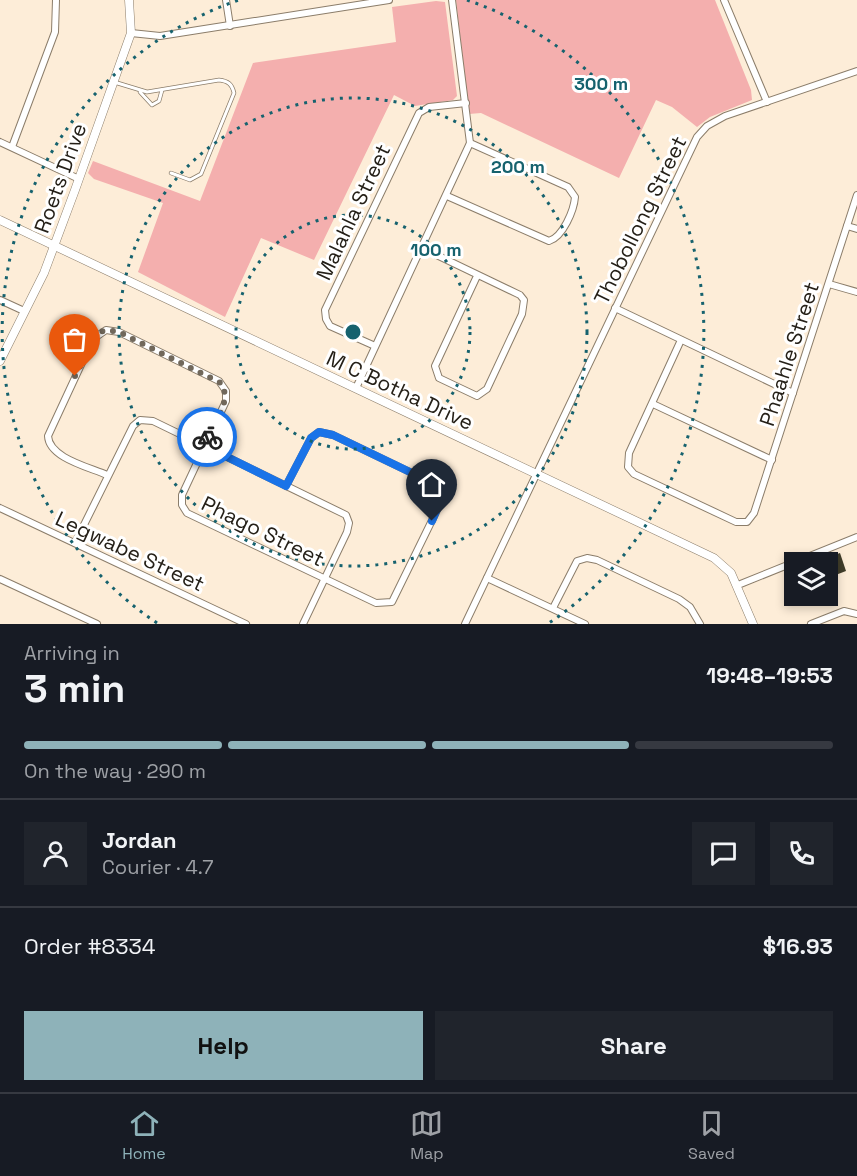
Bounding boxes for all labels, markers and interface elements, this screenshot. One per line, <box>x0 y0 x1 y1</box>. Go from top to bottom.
text: 300 m <box>574 72 628 95</box>
street label: Roets Drive <box>28 119 92 237</box>
street label: Thobollong Street <box>588 131 692 309</box>
street label: Malahla Street <box>310 140 396 284</box>
text: 200 m <box>491 155 545 178</box>
text: 100 m <box>410 238 462 261</box>
street label: Phaahle Street <box>753 279 825 429</box>
pin <box>49 314 100 376</box>
centre of rings <box>343 322 363 342</box>
icon: bag <box>58 323 91 356</box>
street label: M C Botha Drive <box>322 344 478 436</box>
courier <box>177 407 237 467</box>
icon: bike <box>191 421 224 454</box>
pin <box>406 459 457 521</box>
icon: home <box>415 468 448 501</box>
street label: Phago Street <box>197 490 329 572</box>
street label: Legwabe Street <box>51 505 209 597</box>
map controls <box>784 552 838 606</box>
button: layers <box>784 552 838 606</box>
text: Arriving in <box>24 640 120 666</box>
text: 19:48–19:53 <box>706 661 833 689</box>
text: 3 min <box>24 664 125 713</box>
text: On the way · 290 m <box>24 758 206 784</box>
button: person <box>24 822 87 885</box>
button: chat <box>692 822 755 885</box>
button: phone <box>770 822 833 885</box>
text: Jordan <box>102 826 177 854</box>
text: Courier · 4.7 <box>102 854 213 880</box>
text: Order #8334 <box>24 932 156 960</box>
text: $16.93 <box>763 932 833 960</box>
button: Help <box>24 1011 423 1080</box>
button: Share <box>435 1011 833 1080</box>
tab: Home <box>122 1107 166 1164</box>
tab: Map <box>410 1107 444 1164</box>
tab: Saved <box>688 1107 735 1164</box>

